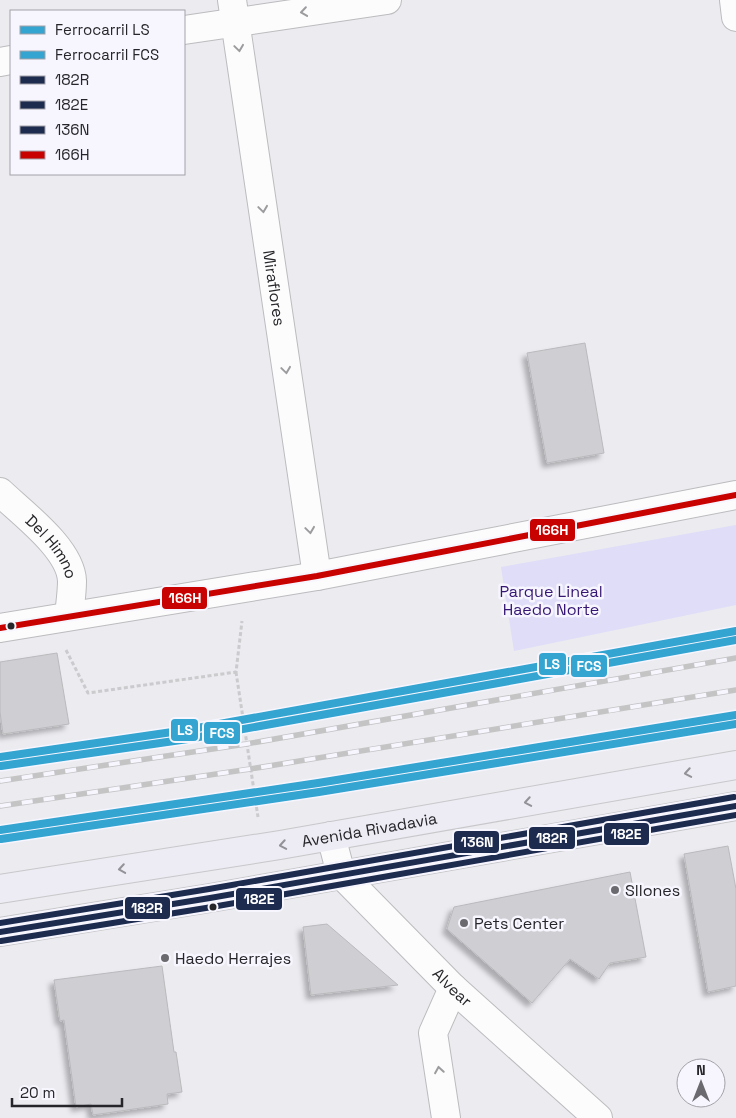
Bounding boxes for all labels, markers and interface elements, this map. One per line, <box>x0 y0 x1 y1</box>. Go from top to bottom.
one-way arrow <box>300 6 308 16</box>
legend <box>10 10 185 175</box>
text: Ferrocarril LS <box>55 20 150 39</box>
one-way arrow <box>233 44 243 53</box>
text: Ferrocarril FCS <box>55 45 159 64</box>
text: 182R <box>55 70 89 89</box>
text: 182E <box>55 95 88 114</box>
text: 136N <box>55 120 89 139</box>
text: 166H <box>55 145 89 164</box>
one-way arrow <box>257 205 267 213</box>
street label: Miraflores <box>258 249 290 327</box>
one-way arrow <box>281 365 291 374</box>
street label: Del Himno <box>21 510 82 581</box>
line badge: 166H <box>529 518 576 542</box>
text: 166H <box>536 521 568 539</box>
one-way arrow <box>305 526 315 535</box>
park label: Parque Lineal Haedo Norte <box>499 581 603 620</box>
line badge: 166H <box>161 586 208 610</box>
text: 166H <box>169 589 201 607</box>
unlabelled marker <box>6 621 16 631</box>
line badge: LS <box>538 652 567 676</box>
line badge: FCS <box>570 654 608 678</box>
text: LS <box>544 655 561 673</box>
text: FCS <box>577 657 602 675</box>
line badge: LS <box>170 718 199 742</box>
text: LS <box>177 721 194 739</box>
line badge: FCS <box>203 721 241 745</box>
text: FCS <box>210 724 235 742</box>
one-way arrow <box>684 768 692 778</box>
one-way arrow <box>524 796 532 806</box>
street label: Avenida Rivadavia <box>300 808 439 852</box>
line badge: 182E <box>603 822 650 846</box>
text: 182E <box>611 825 642 843</box>
line badge: 182R <box>528 826 576 850</box>
text: 182R <box>536 829 568 847</box>
line badge: 136N <box>453 830 500 854</box>
text: 136N <box>461 833 493 851</box>
one-way arrow <box>278 839 287 849</box>
one-way arrow <box>118 864 126 874</box>
place label: Sllones <box>625 880 680 901</box>
marker: Sllones <box>609 884 621 896</box>
line badge: 182E <box>235 887 283 911</box>
text: 182E <box>244 890 275 908</box>
line badge: 182R <box>124 896 171 920</box>
text: 182R <box>131 899 163 917</box>
unlabelled marker <box>208 902 218 912</box>
place label: Pets Center <box>474 913 564 934</box>
marker: Pets Center <box>458 917 470 929</box>
place label: Haedo Herrajes <box>175 948 291 969</box>
marker: Haedo Herrajes <box>159 952 171 964</box>
street label: Alvear <box>428 963 476 1011</box>
north arrow <box>676 1058 726 1108</box>
text: N <box>696 1061 706 1079</box>
one-way arrow <box>434 1065 444 1074</box>
scale bar <box>12 1076 122 1108</box>
text: 20 m <box>20 1083 55 1102</box>

